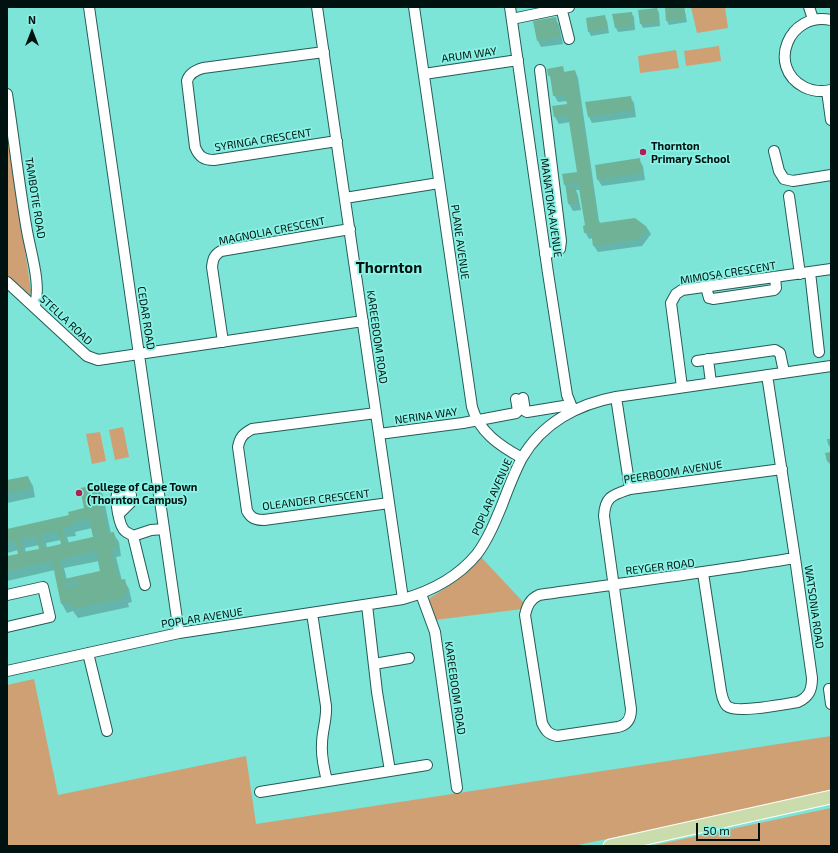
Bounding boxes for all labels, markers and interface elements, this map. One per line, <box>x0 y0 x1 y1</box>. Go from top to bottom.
north arrow <box>12 12 52 52</box>
text: N <box>28 13 36 26</box>
street label: ARUM WAY <box>440 45 498 65</box>
street label: SYRINGA CRESCENT <box>214 126 312 154</box>
place label: Thornton Primary School <box>651 139 730 165</box>
marker: Thornton Primary School <box>638 147 648 157</box>
street label: TAMBOTIE ROAD <box>22 156 48 240</box>
street label: MANATOKA AVENUE <box>537 157 565 259</box>
street label: PLANE AVENUE <box>448 203 472 281</box>
street label: MAGNOLIA CRESCENT <box>218 214 326 248</box>
district label: Thornton <box>356 259 422 277</box>
street label: MIMOSA CRESCENT <box>679 259 777 287</box>
street label: CEDAR ROAD <box>134 285 158 351</box>
street label: KAREEBOOM ROAD <box>364 289 390 385</box>
street label: STELLA ROAD <box>37 292 95 348</box>
street label: NERINA WAY <box>394 405 458 427</box>
street label: POPLAR AVENUE <box>469 457 515 537</box>
street label: PEERBOOM AVENUE <box>623 458 723 486</box>
place label: College of Cape Town (Thornton Campus) <box>87 480 197 506</box>
street label: OLEANDER CRESCENT <box>261 487 371 513</box>
marker: College of Cape Town (Thornton Campus) <box>74 488 84 498</box>
street label: REYGER ROAD <box>625 556 695 578</box>
street label: WATSONIA ROAD <box>802 564 826 650</box>
street label: POPLAR AVENUE <box>160 605 244 631</box>
street label: KAREEBOOM ROAD <box>442 640 468 736</box>
scale bar <box>698 815 762 841</box>
text: 50 m <box>703 823 730 837</box>

